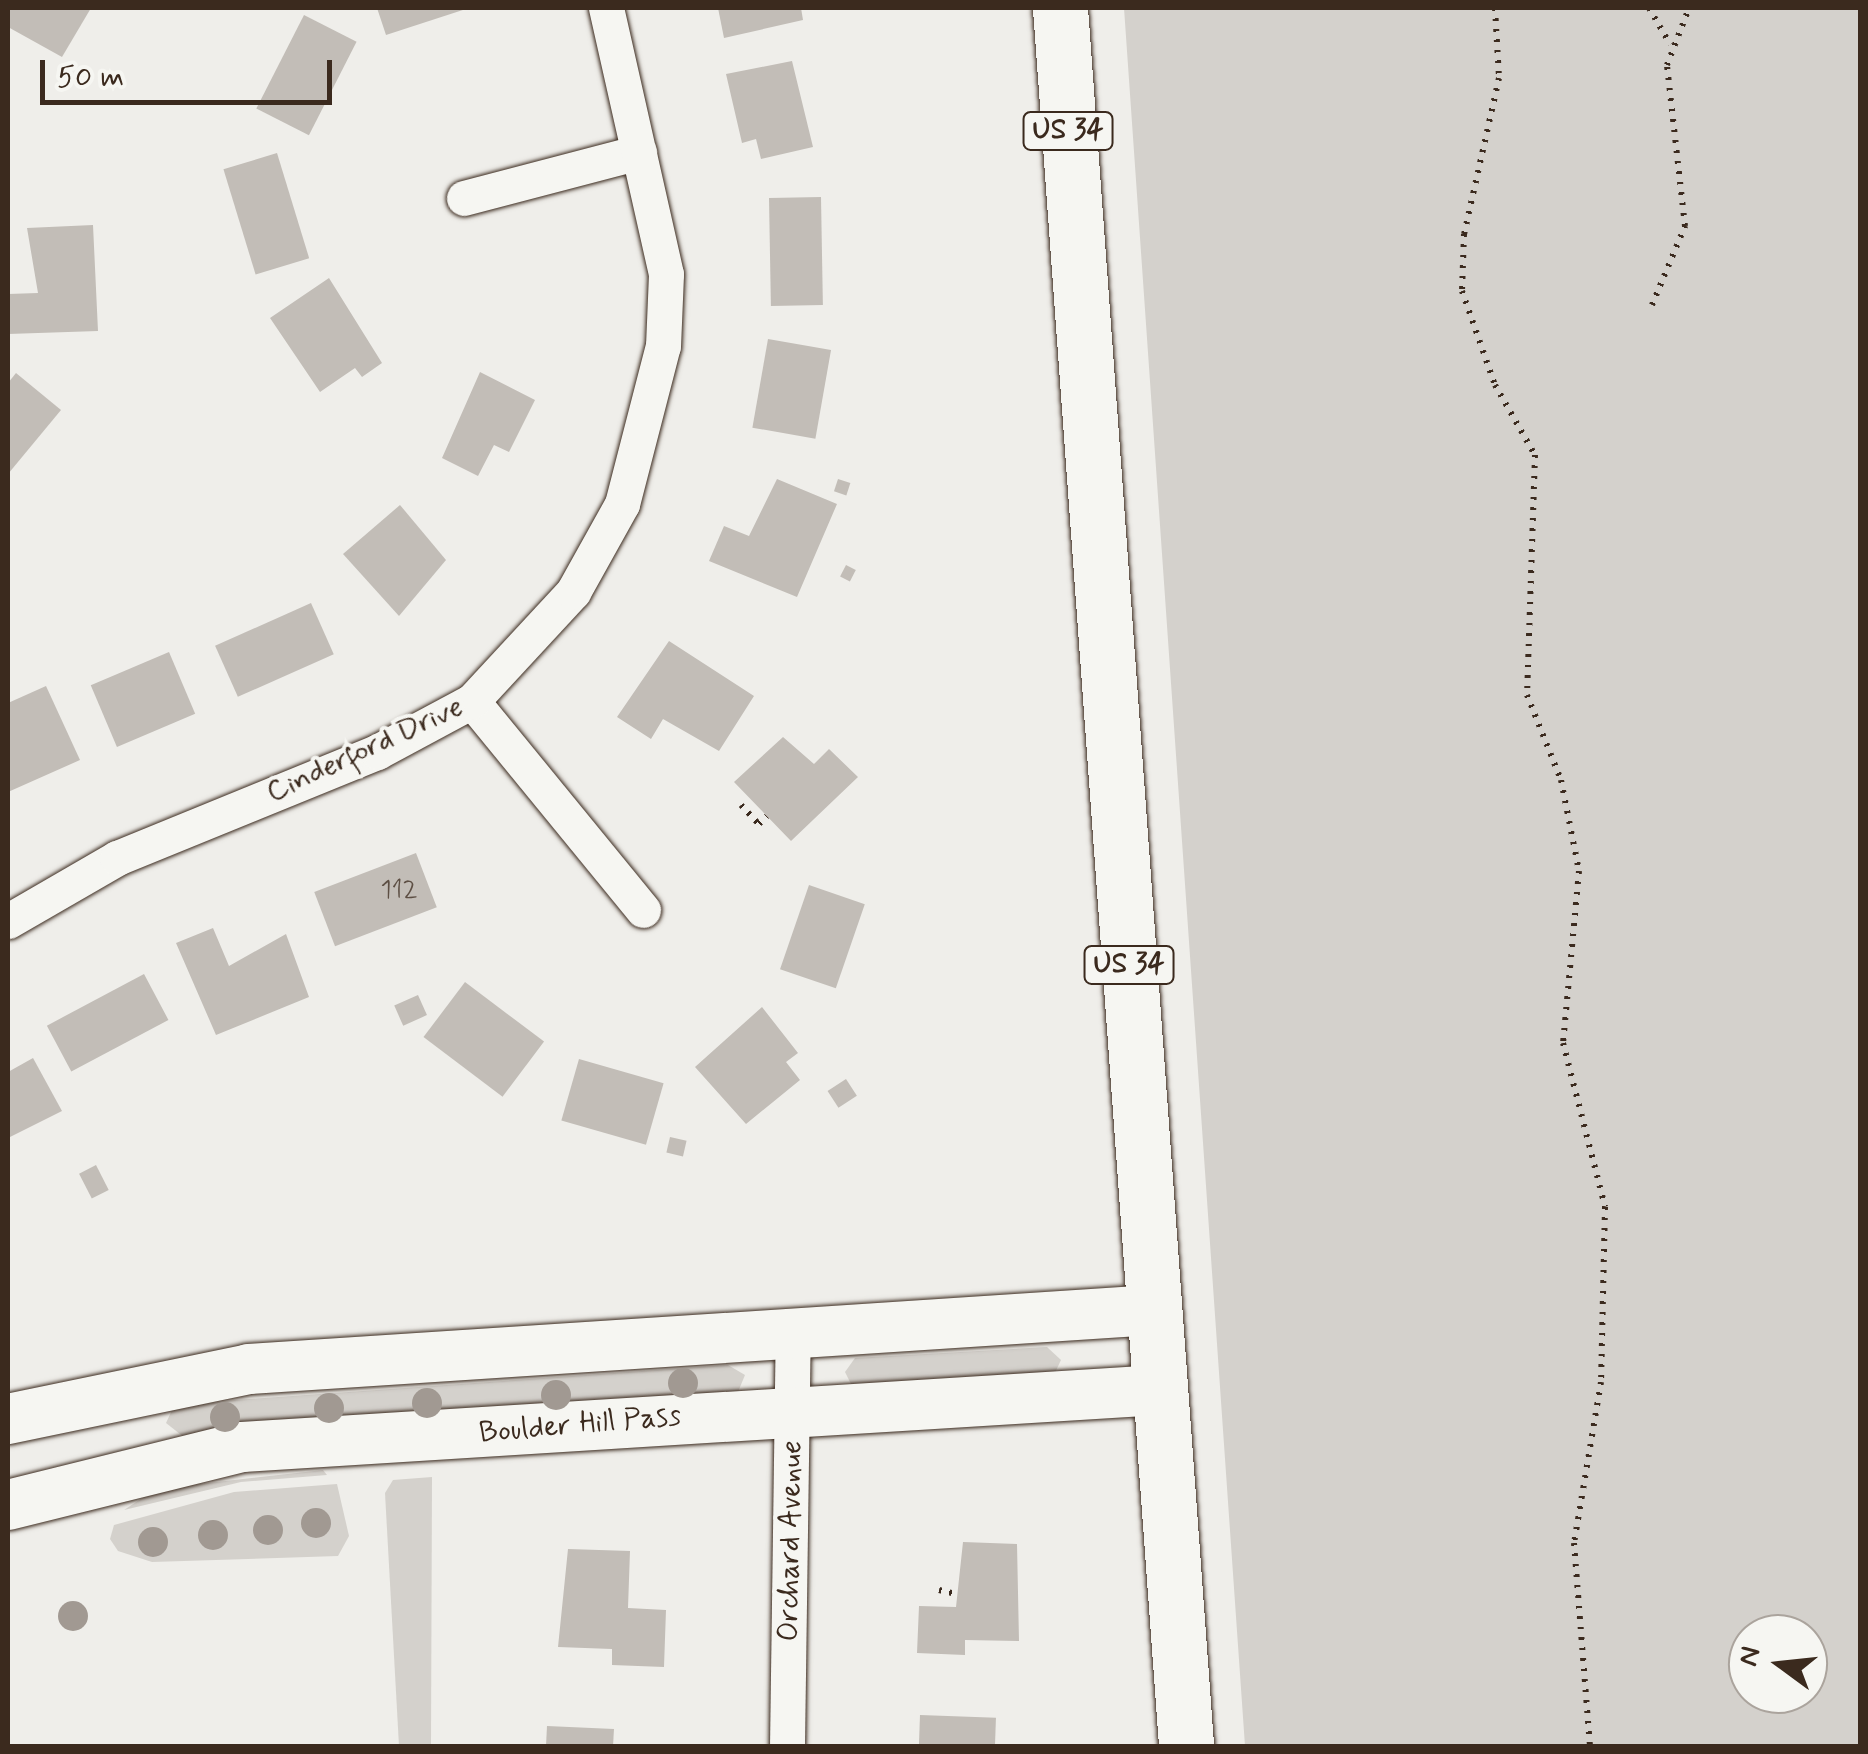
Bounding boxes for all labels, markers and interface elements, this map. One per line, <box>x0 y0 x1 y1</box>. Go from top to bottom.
scale bar <box>45 40 338 102</box>
text: 50 m <box>57 58 124 97</box>
road number: US 34 <box>1020 108 1116 154</box>
street label: Cinderford Drive <box>262 689 468 811</box>
house number: 112 <box>381 876 417 906</box>
road number: US 34 <box>1082 942 1176 988</box>
street label: Boulder Hill Pass <box>476 1398 684 1452</box>
street label: Orchard Avenue <box>771 1437 811 1645</box>
north arrow <box>1728 1614 1828 1714</box>
text: N <box>1730 1643 1771 1670</box>

